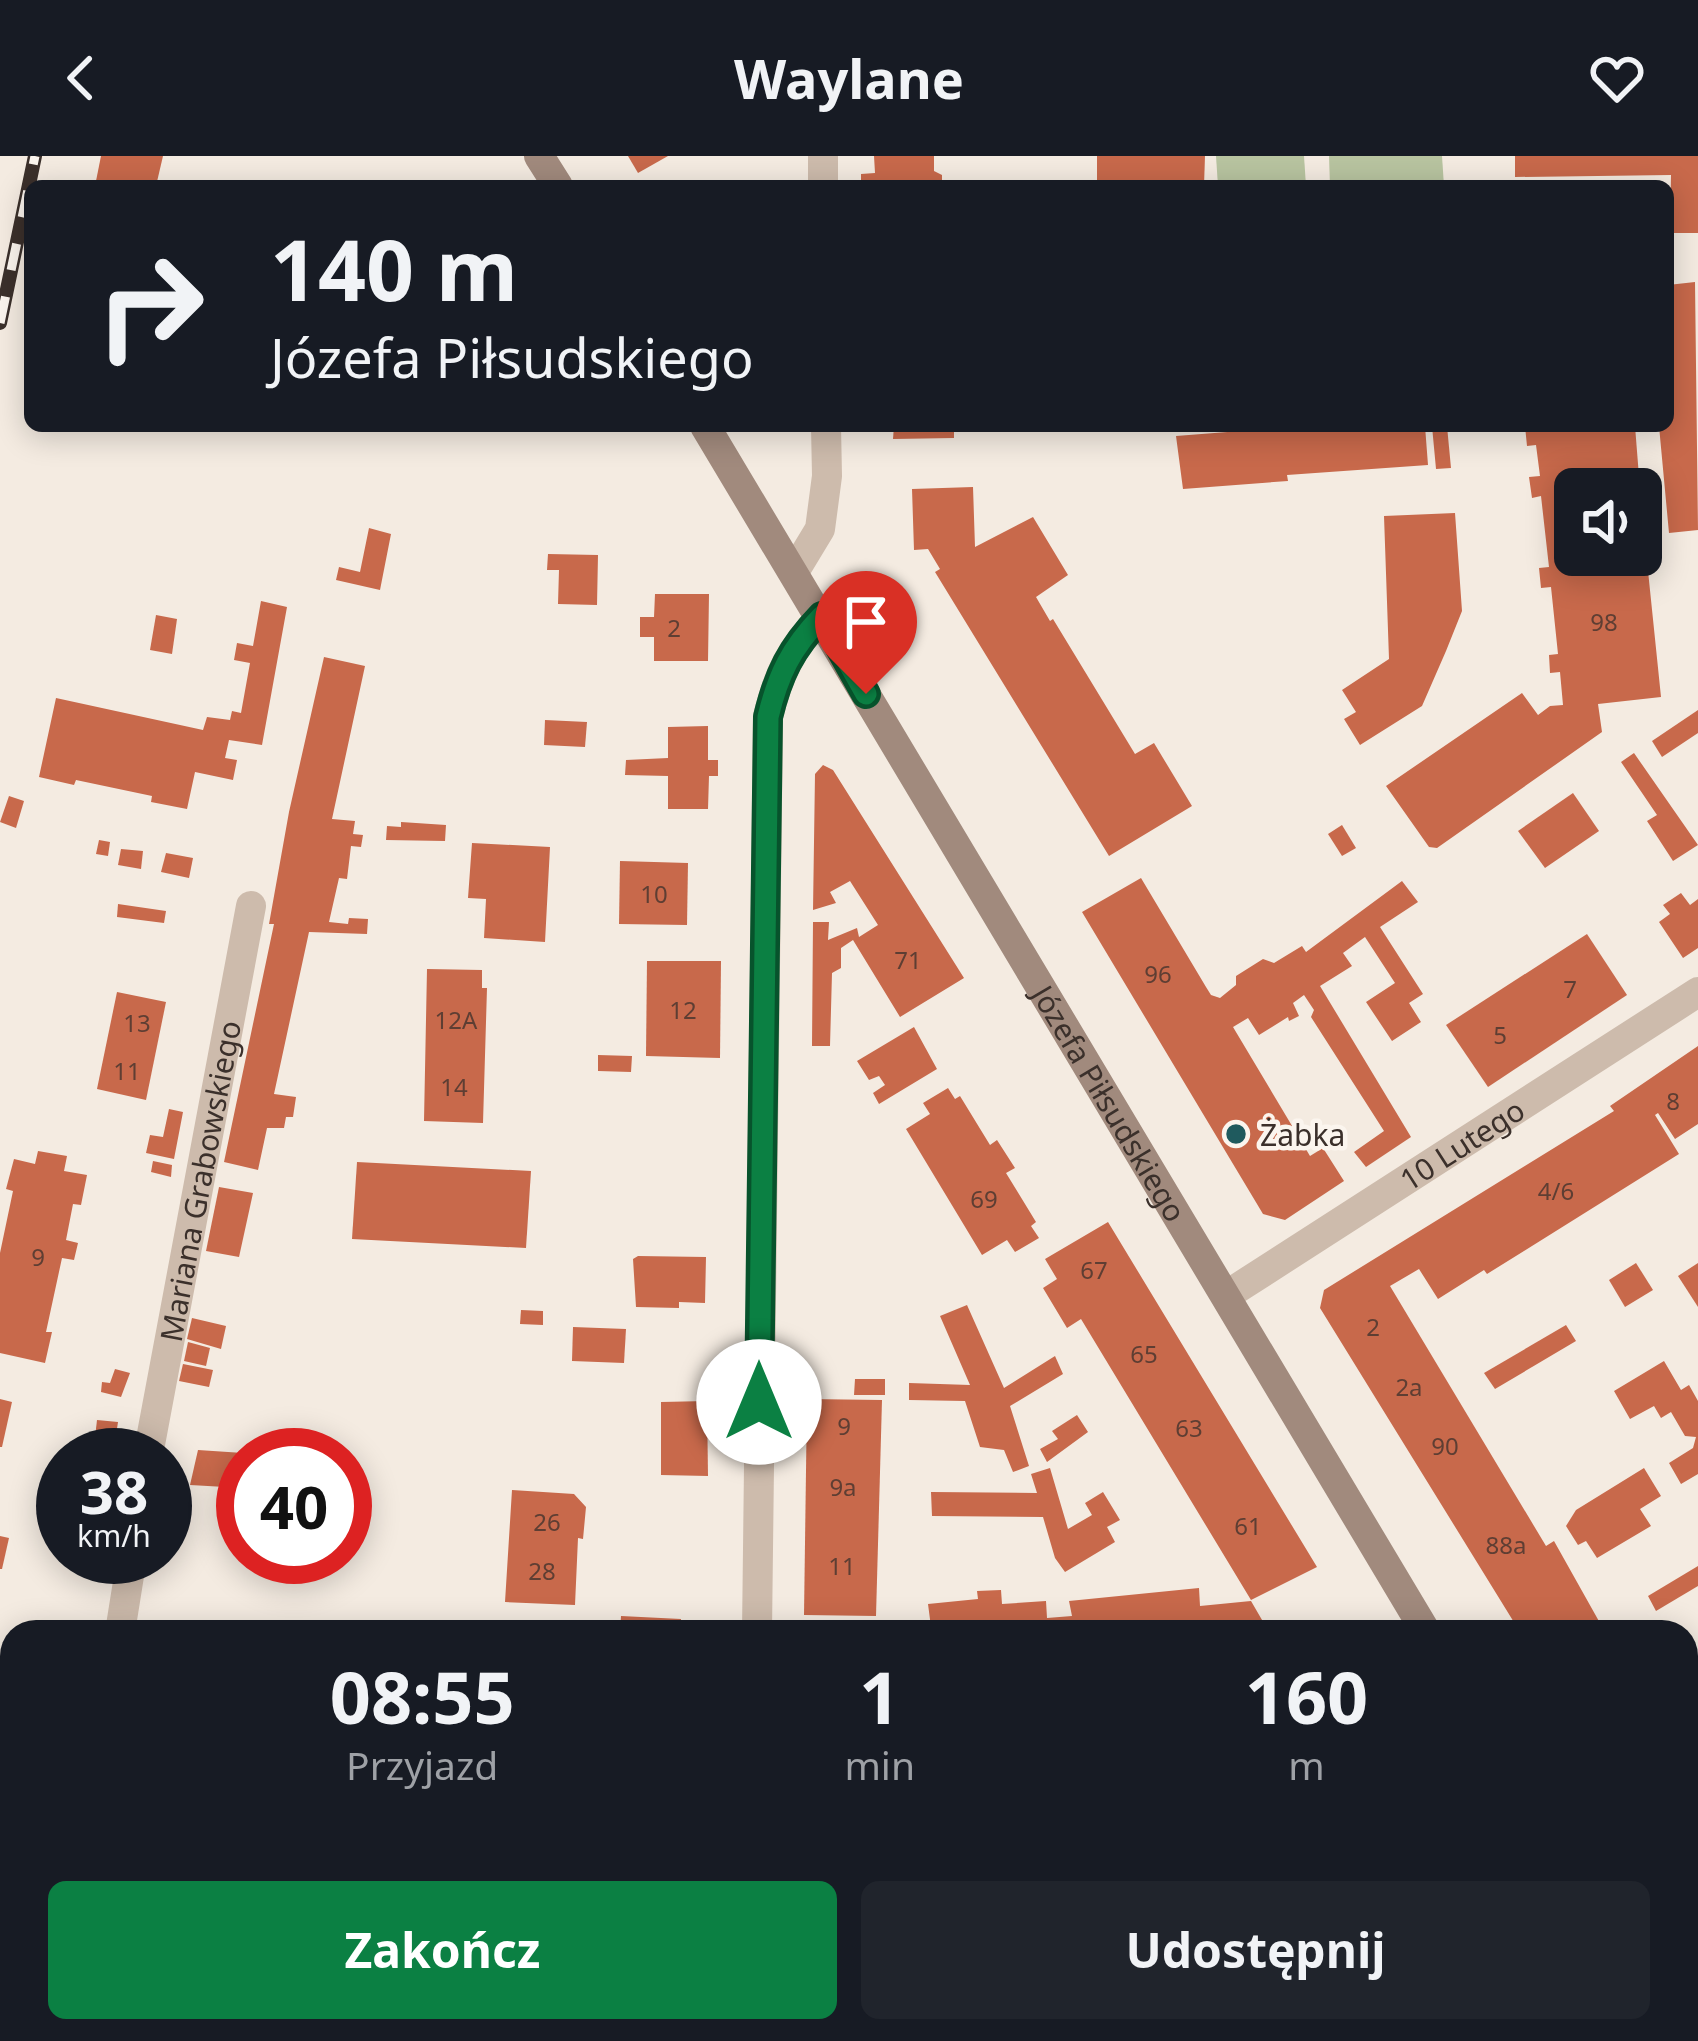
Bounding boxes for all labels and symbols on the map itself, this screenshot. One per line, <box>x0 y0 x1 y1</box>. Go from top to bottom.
pin <box>815 571 917 694</box>
house number: 98 <box>1590 605 1618 638</box>
house number: 2 <box>667 611 681 644</box>
house number: 10 <box>640 877 668 910</box>
house number: 71 <box>894 943 922 976</box>
house number: 96 <box>1144 957 1172 990</box>
house number: 7 <box>1563 972 1577 1005</box>
street label: Józefa Piłsudskiego <box>1022 975 1196 1229</box>
house number: 12 <box>669 993 697 1026</box>
house number: 12A <box>435 1003 478 1036</box>
house number: 13 <box>123 1006 151 1039</box>
street label: Mariana Grabowskiego <box>149 1017 250 1345</box>
house number: 5 <box>1493 1018 1507 1051</box>
house number: 11 <box>113 1054 141 1087</box>
house number: 14 <box>440 1070 468 1103</box>
house number: 8 <box>1666 1084 1680 1117</box>
street label: 10 Lutego <box>1391 1089 1532 1199</box>
place label: Żabka <box>1260 1114 1345 1155</box>
marker: Żabka <box>1223 1121 1249 1147</box>
house number: 4/6 <box>1538 1174 1574 1207</box>
house number: 69 <box>970 1182 998 1215</box>
house number: 9 <box>31 1240 45 1273</box>
house number: 67 <box>1080 1253 1108 1286</box>
house number: 2 <box>1366 1310 1380 1343</box>
house number: 65 <box>1130 1337 1158 1370</box>
position arrow <box>696 1339 822 1465</box>
house number: 2a <box>1395 1370 1423 1403</box>
house number: 9 <box>837 1409 851 1442</box>
house number: 63 <box>1175 1411 1203 1444</box>
speed limit sign: 40 <box>216 1428 372 1584</box>
house number: 90 <box>1431 1429 1459 1462</box>
house number: 9a <box>829 1470 857 1503</box>
house number: 26 <box>533 1505 561 1538</box>
house number: 61 <box>1234 1509 1262 1542</box>
house number: 88a <box>1486 1528 1526 1561</box>
house number: 11 <box>828 1549 856 1582</box>
house number: 28 <box>528 1554 556 1587</box>

